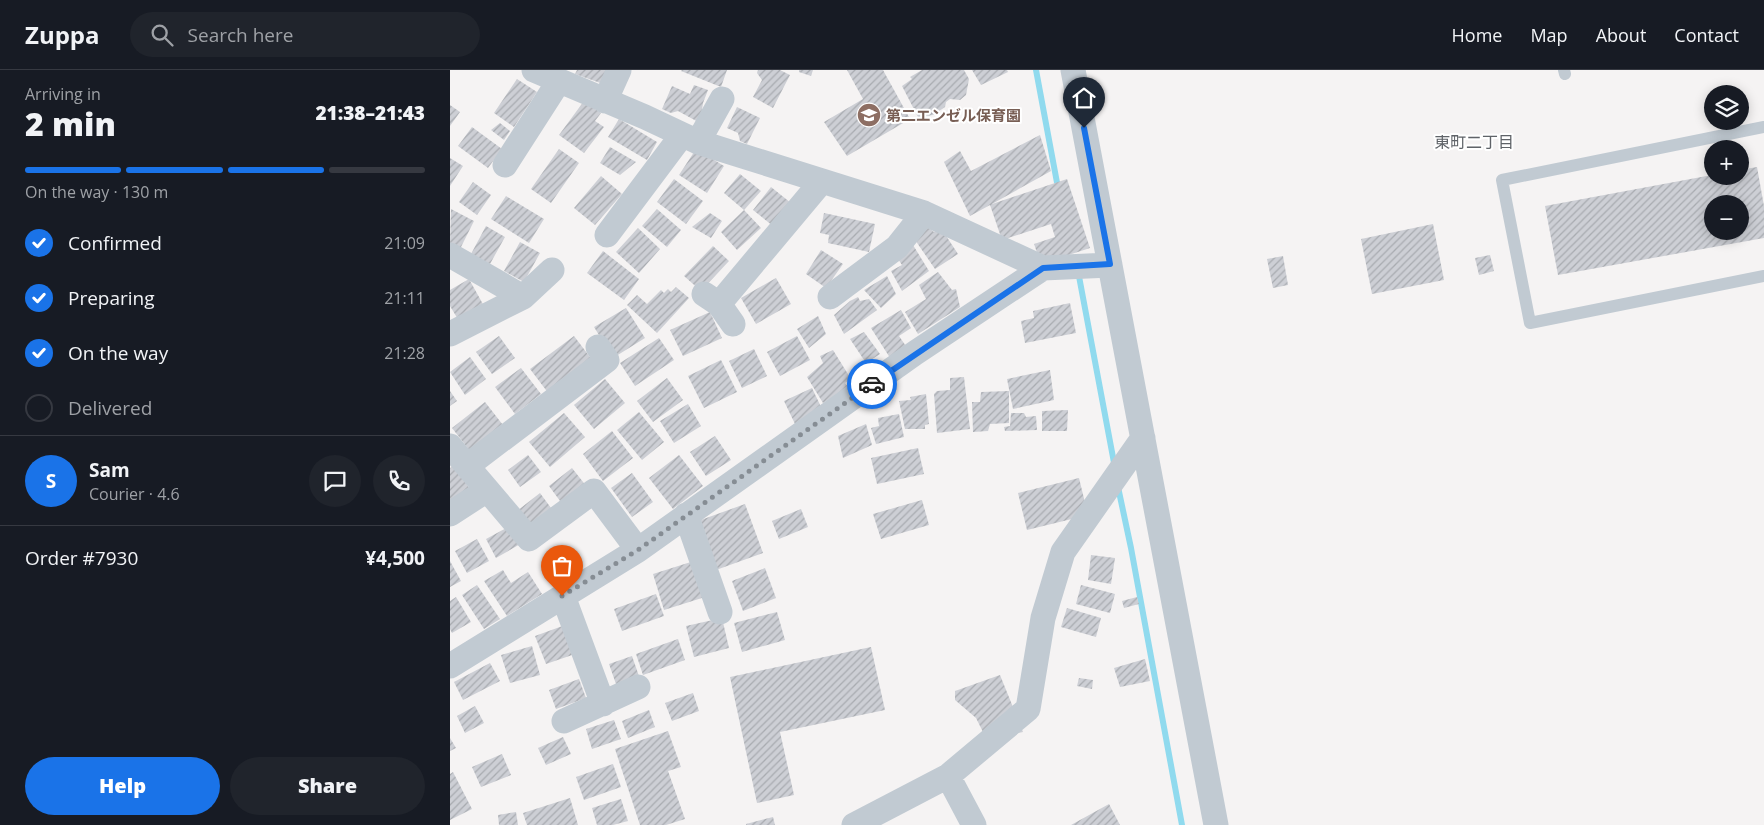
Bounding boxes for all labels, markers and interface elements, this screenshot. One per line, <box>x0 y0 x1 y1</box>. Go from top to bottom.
search box <box>130 12 480 57</box>
text: Zuppa <box>25 18 100 51</box>
icon: search <box>148 21 176 49</box>
text: Search here <box>188 22 293 48</box>
text: Home <box>1452 23 1502 47</box>
text: Map <box>1530 23 1568 47</box>
text: About <box>1596 23 1646 47</box>
text: Contact <box>1674 23 1739 47</box>
pin <box>1063 77 1105 128</box>
text: Arriving in <box>25 83 101 105</box>
icon: home <box>1070 84 1098 112</box>
map controls <box>1704 85 1749 240</box>
button: layers <box>1704 85 1749 130</box>
text: 21:38–21:43 <box>315 100 425 126</box>
text: 2 min <box>25 102 116 145</box>
school or university icon: 第二エンゼル保育園 <box>856 102 882 128</box>
place label: 第二エンゼル保育園 <box>886 105 1021 125</box>
district label: 東町二丁目 <box>1434 131 1514 153</box>
button: + <box>1704 140 1749 185</box>
text: On the way · 130 m <box>25 181 168 203</box>
button: − <box>1704 195 1749 240</box>
icon: check <box>25 229 53 257</box>
text: Confirmed <box>68 230 162 256</box>
text: 21:09 <box>384 232 425 254</box>
icon: check <box>25 284 53 312</box>
text: Preparing <box>68 285 155 311</box>
text: 21:11 <box>384 287 425 309</box>
icon: check <box>25 339 53 367</box>
text: On the way <box>68 340 168 366</box>
text: 21:28 <box>384 342 425 364</box>
courier <box>847 359 897 409</box>
icon: car <box>858 370 886 398</box>
text: Delivered <box>68 395 152 421</box>
button: chat <box>309 455 361 507</box>
button: phone <box>373 455 425 507</box>
text: Sam <box>89 457 130 483</box>
text: S <box>46 468 56 494</box>
text: Courier · 4.6 <box>89 483 180 505</box>
text: Order #7930 <box>25 545 138 571</box>
text: ¥4,500 <box>365 545 425 571</box>
pin <box>541 545 583 596</box>
icon: bag <box>548 552 576 580</box>
button: Help <box>25 757 220 815</box>
button: Share <box>230 757 425 815</box>

